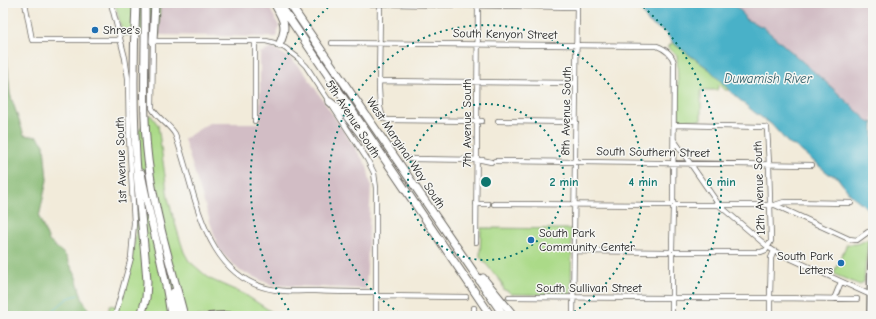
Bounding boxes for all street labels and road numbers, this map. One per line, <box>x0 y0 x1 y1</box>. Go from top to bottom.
street label: South Kenyon Street <box>453 26 558 42</box>
street label: 8th Avenue South <box>558 66 574 156</box>
street label: 5th Avenue South <box>323 77 383 161</box>
street label: 7th Avenue South <box>460 78 474 168</box>
street label: West Marginal Way South <box>363 95 449 211</box>
street label: 1st Avenue South <box>112 116 130 204</box>
street label: 12th Avenue South <box>750 141 768 235</box>
street label: South Southern Street <box>596 144 710 160</box>
street label: South Sullivan Street <box>536 281 642 295</box>

